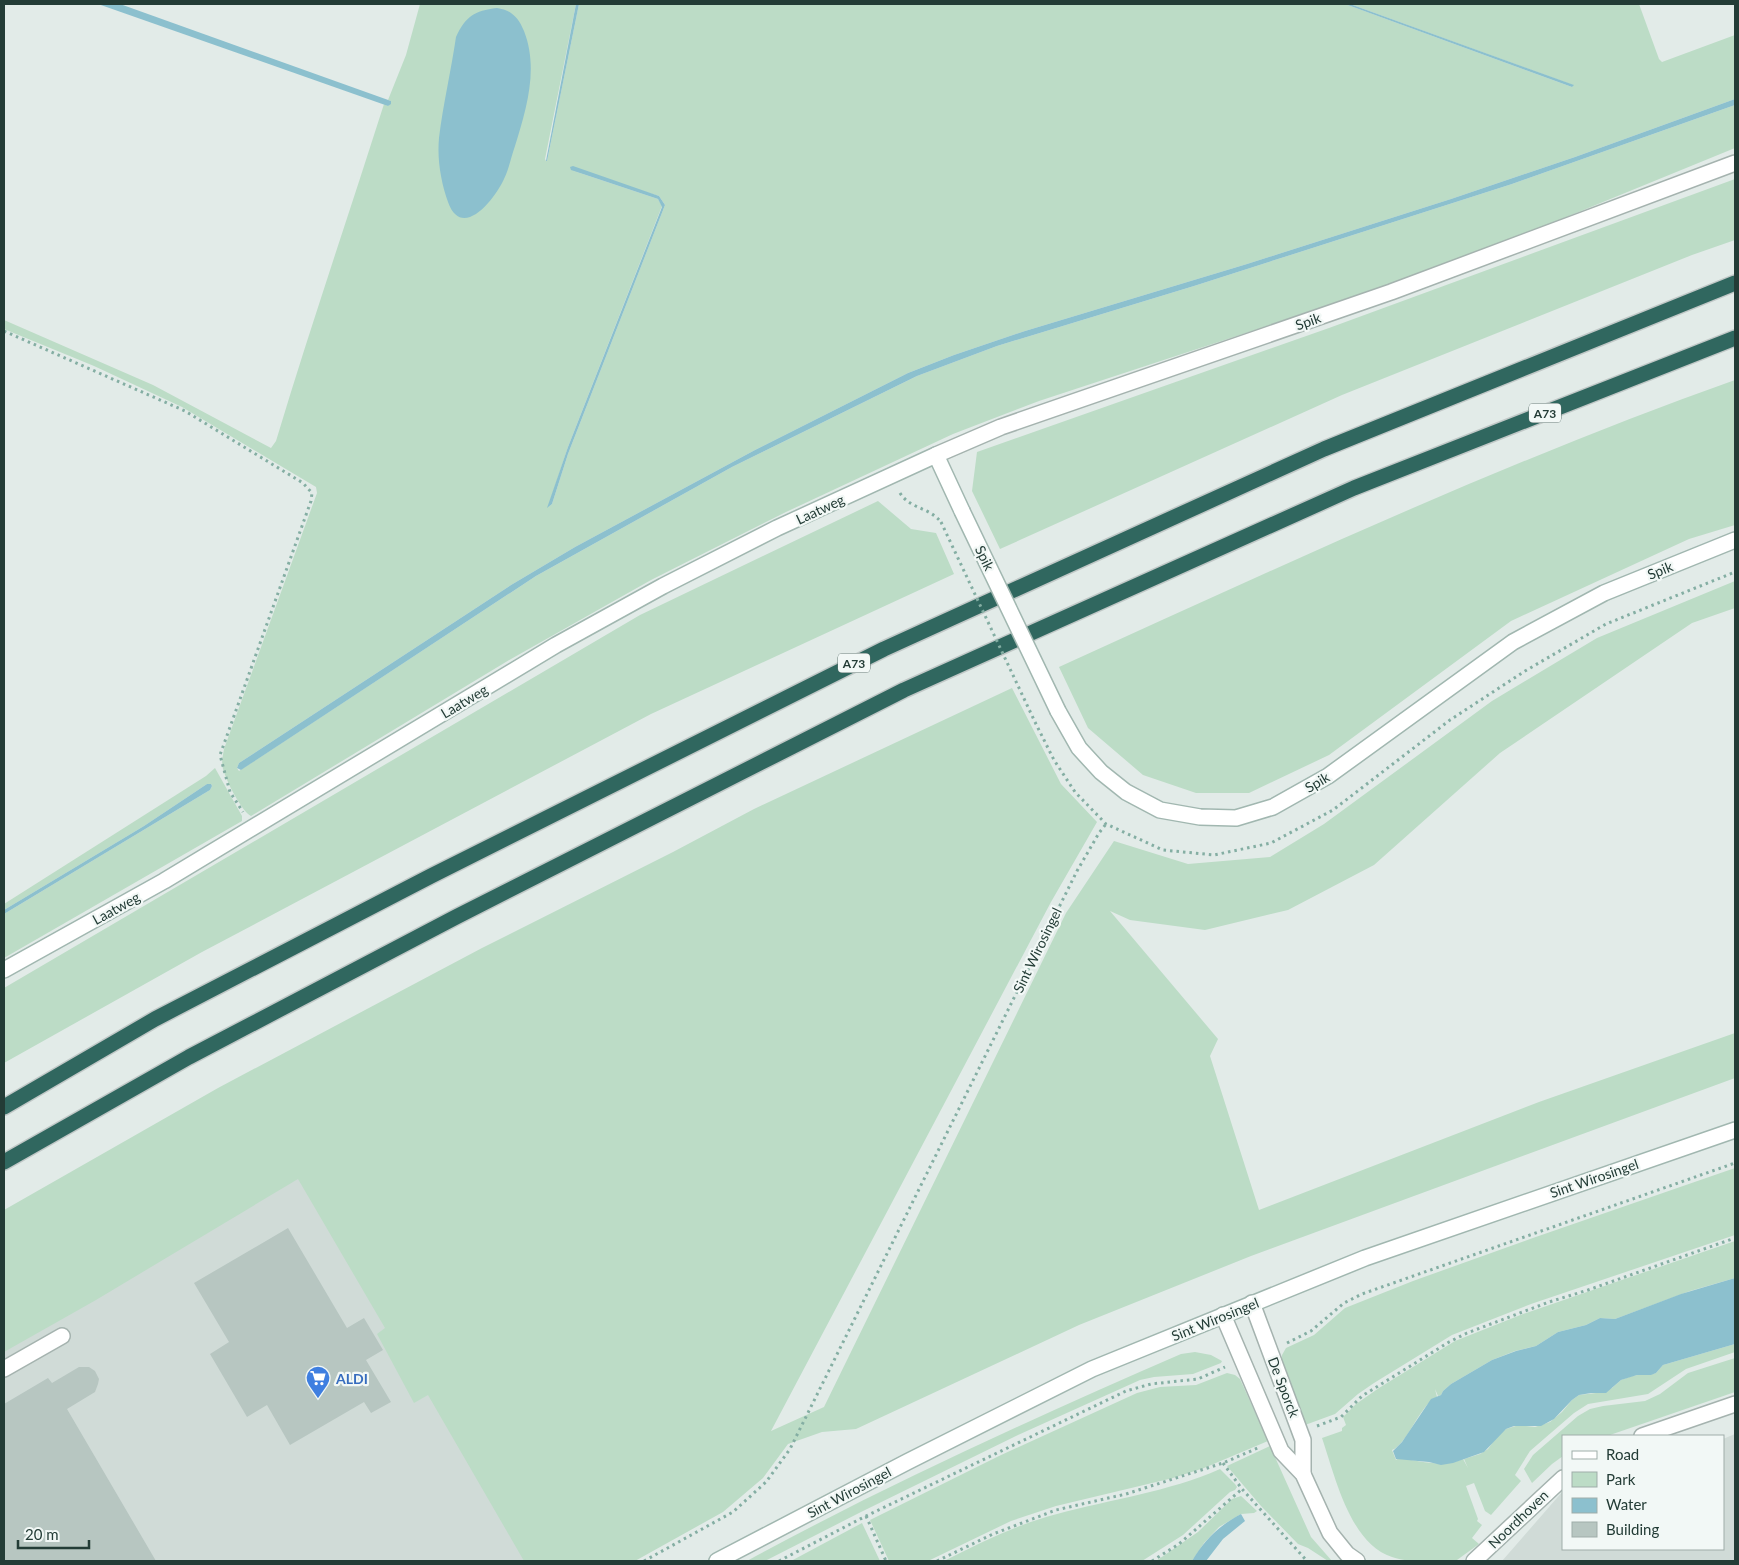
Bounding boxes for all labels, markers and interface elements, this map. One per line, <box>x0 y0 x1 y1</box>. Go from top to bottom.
street label: Spik <box>1293 308 1324 333</box>
road number: A73 <box>1529 403 1561 422</box>
street label: Laatweg <box>793 490 847 528</box>
street label: Spik <box>972 543 999 574</box>
street label: Spik <box>1645 557 1676 583</box>
road number: A73 <box>838 654 870 672</box>
street label: Laatweg <box>438 680 490 722</box>
street label: Spik <box>1302 768 1333 796</box>
street label: Laatweg <box>89 888 143 928</box>
street label: Sint Wirosingel <box>1009 905 1065 995</box>
street label: Sint Wirosingel <box>1547 1155 1641 1201</box>
street label: Sint Wirosingel <box>1169 1294 1261 1344</box>
street label: De Sporck <box>1265 1354 1304 1420</box>
supermarket icon: ALDI <box>305 1365 331 1399</box>
place label: ALDI <box>335 1370 368 1387</box>
legend <box>1562 1435 1724 1550</box>
text: Road <box>1606 1445 1639 1463</box>
street label: Sint Wirosingel <box>804 1463 894 1521</box>
text: Park <box>1606 1470 1636 1488</box>
street label: Noordhoven <box>1484 1486 1552 1552</box>
text: Water <box>1606 1495 1647 1513</box>
scale bar <box>18 1518 89 1550</box>
text: Building <box>1606 1520 1659 1538</box>
text: 20 m <box>25 1525 59 1543</box>

